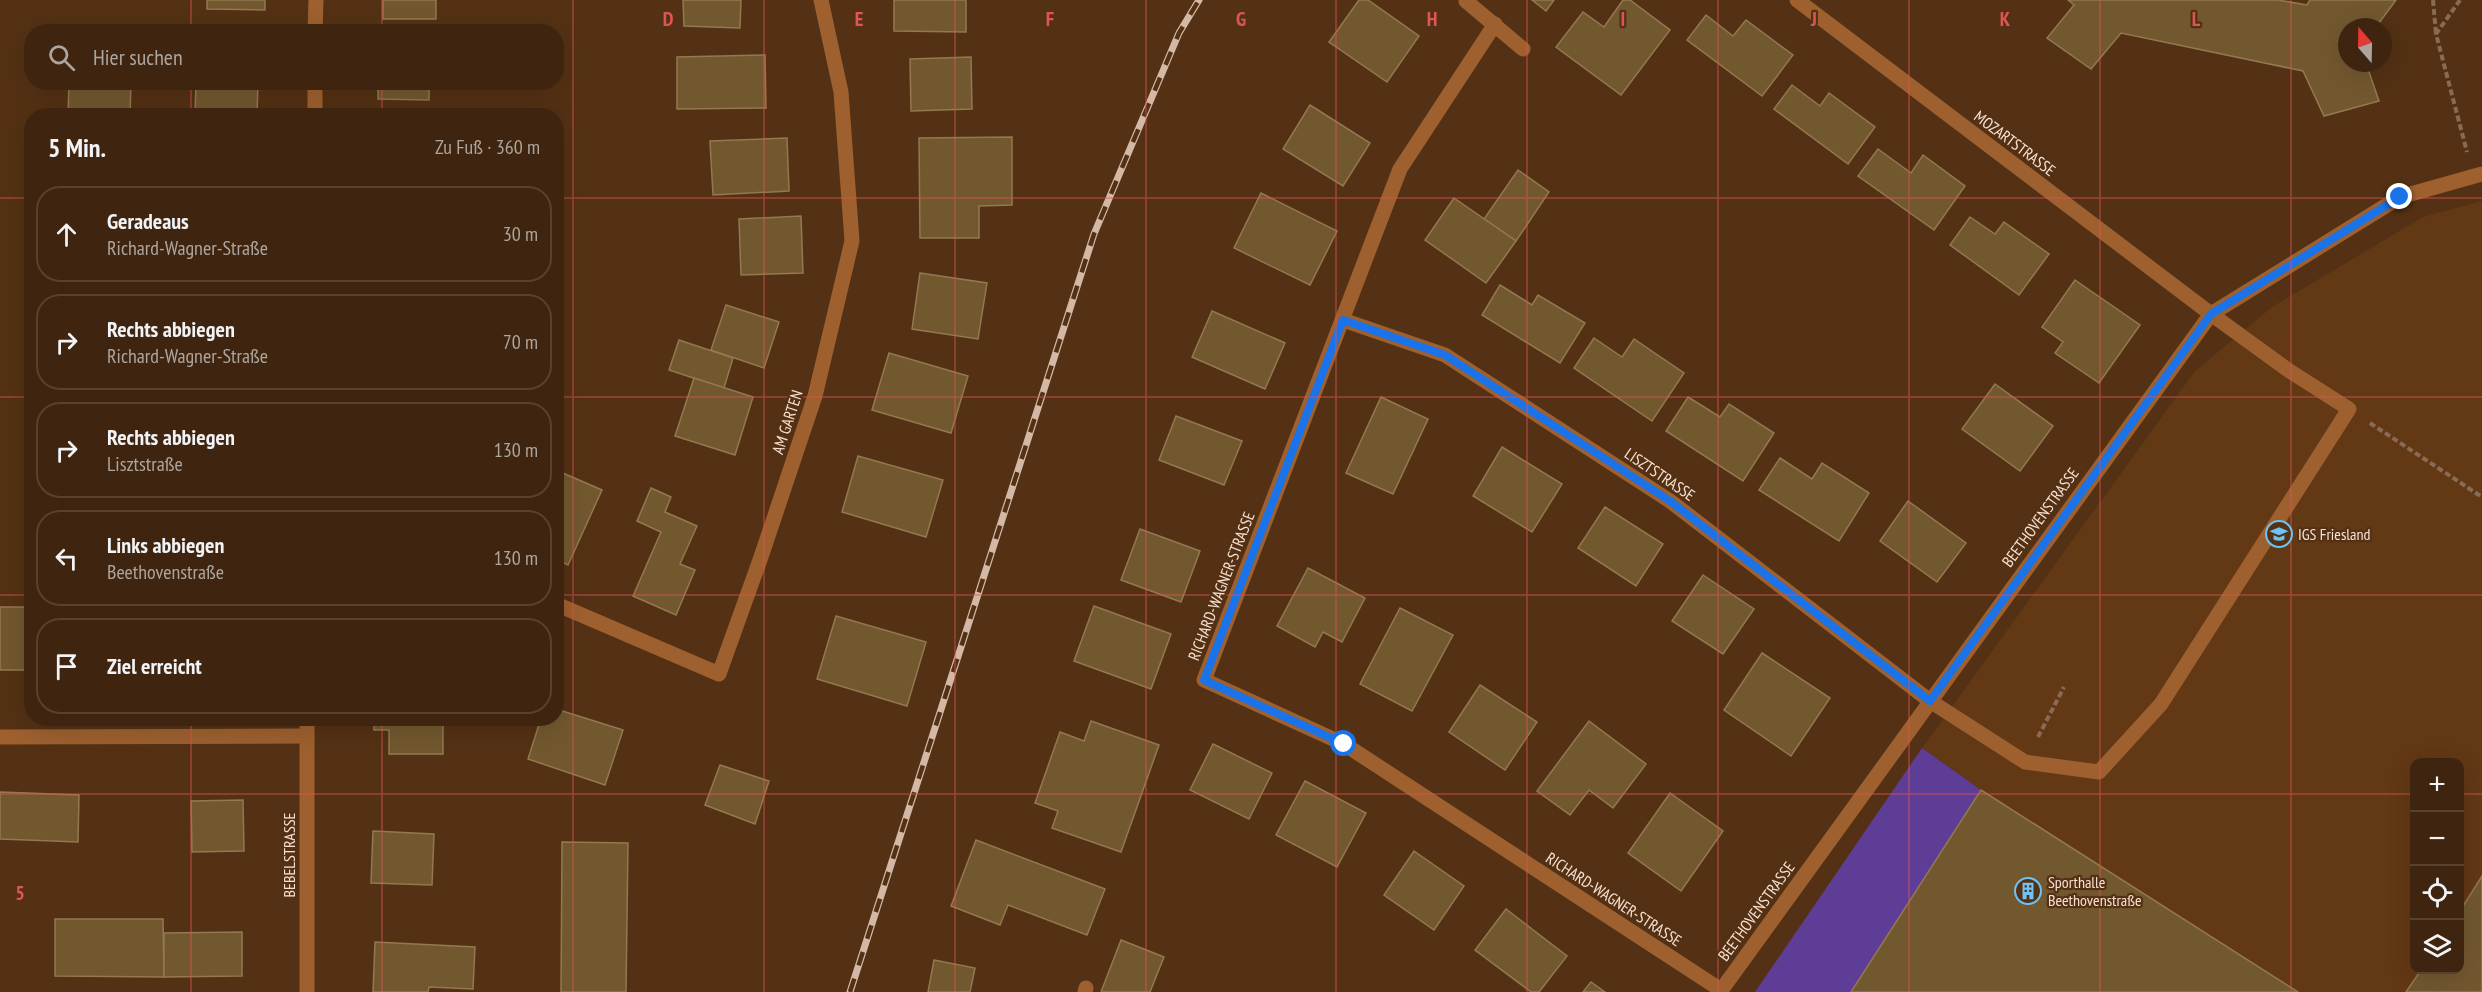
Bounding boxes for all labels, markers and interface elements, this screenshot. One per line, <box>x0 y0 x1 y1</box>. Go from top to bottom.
text: D <box>663 6 674 32</box>
text: E <box>855 6 863 32</box>
text: F <box>1046 6 1054 32</box>
text: G <box>1236 6 1246 32</box>
text: H <box>1427 6 1437 32</box>
text: I <box>1621 6 1625 32</box>
text: J <box>1810 6 1817 32</box>
text: K <box>2000 6 2011 32</box>
text: L <box>2192 6 2201 32</box>
north arrow <box>2338 18 2392 72</box>
search box <box>24 24 564 90</box>
icon: search <box>45 41 78 74</box>
text: Hier suchen <box>93 43 183 71</box>
street label: MOZARTSTRASSE <box>1970 106 2060 180</box>
text: 5 Min. <box>48 131 106 164</box>
text: Zu Fuß · 360 m <box>435 134 540 160</box>
route end <box>2386 183 2412 209</box>
text: Geradeaus <box>107 207 189 235</box>
icon: ahead <box>50 218 83 251</box>
text: 30 m <box>503 221 538 247</box>
text: Richard-Wagner-Straße <box>107 235 268 261</box>
text: Rechts abbiegen <box>107 315 235 343</box>
icon: right <box>50 326 83 359</box>
text: 70 m <box>503 329 538 355</box>
text: Richard-Wagner-Straße <box>107 343 268 369</box>
street label: AM GARTEN <box>767 387 807 457</box>
text: Rechts abbiegen <box>107 423 235 451</box>
icon: right <box>50 434 83 467</box>
text: 130 m <box>494 437 538 463</box>
street label: LISZTSTRASSE <box>1621 443 1699 505</box>
text: Lisztstraße <box>107 451 183 477</box>
street label: BEETHOVENSTRASSE <box>1997 463 2083 571</box>
street label: RICHARD-WAGNER-STRASSE <box>1183 509 1259 663</box>
school or university icon: IGS Friesland <box>2264 519 2294 549</box>
place label: IGS Friesland <box>2298 524 2370 544</box>
text: Links abbiegen <box>107 531 224 559</box>
icon: left <box>50 542 83 575</box>
text: 130 m <box>494 545 538 571</box>
text: Beethovenstraße <box>107 559 224 585</box>
icon: arrive <box>50 650 83 683</box>
text: Ziel erreicht <box>107 652 202 680</box>
route start <box>1330 730 1356 756</box>
map controls <box>2410 758 2464 974</box>
button: + <box>2410 758 2464 812</box>
street label: BEBELSTRASSE <box>279 812 299 897</box>
button: − <box>2410 812 2464 866</box>
street label: RICHARD-WAGNER-STRASSE <box>1542 848 1686 950</box>
street label: BEETHOVENSTRASSE <box>1713 857 1799 965</box>
button: locate <box>2410 866 2464 920</box>
place label: Sporthalle Beethovenstraße <box>2048 872 2142 910</box>
building icon: Sporthalle Beethovenstraße <box>2013 876 2043 906</box>
text: 5 <box>15 880 25 906</box>
button: layers <box>2410 920 2464 974</box>

